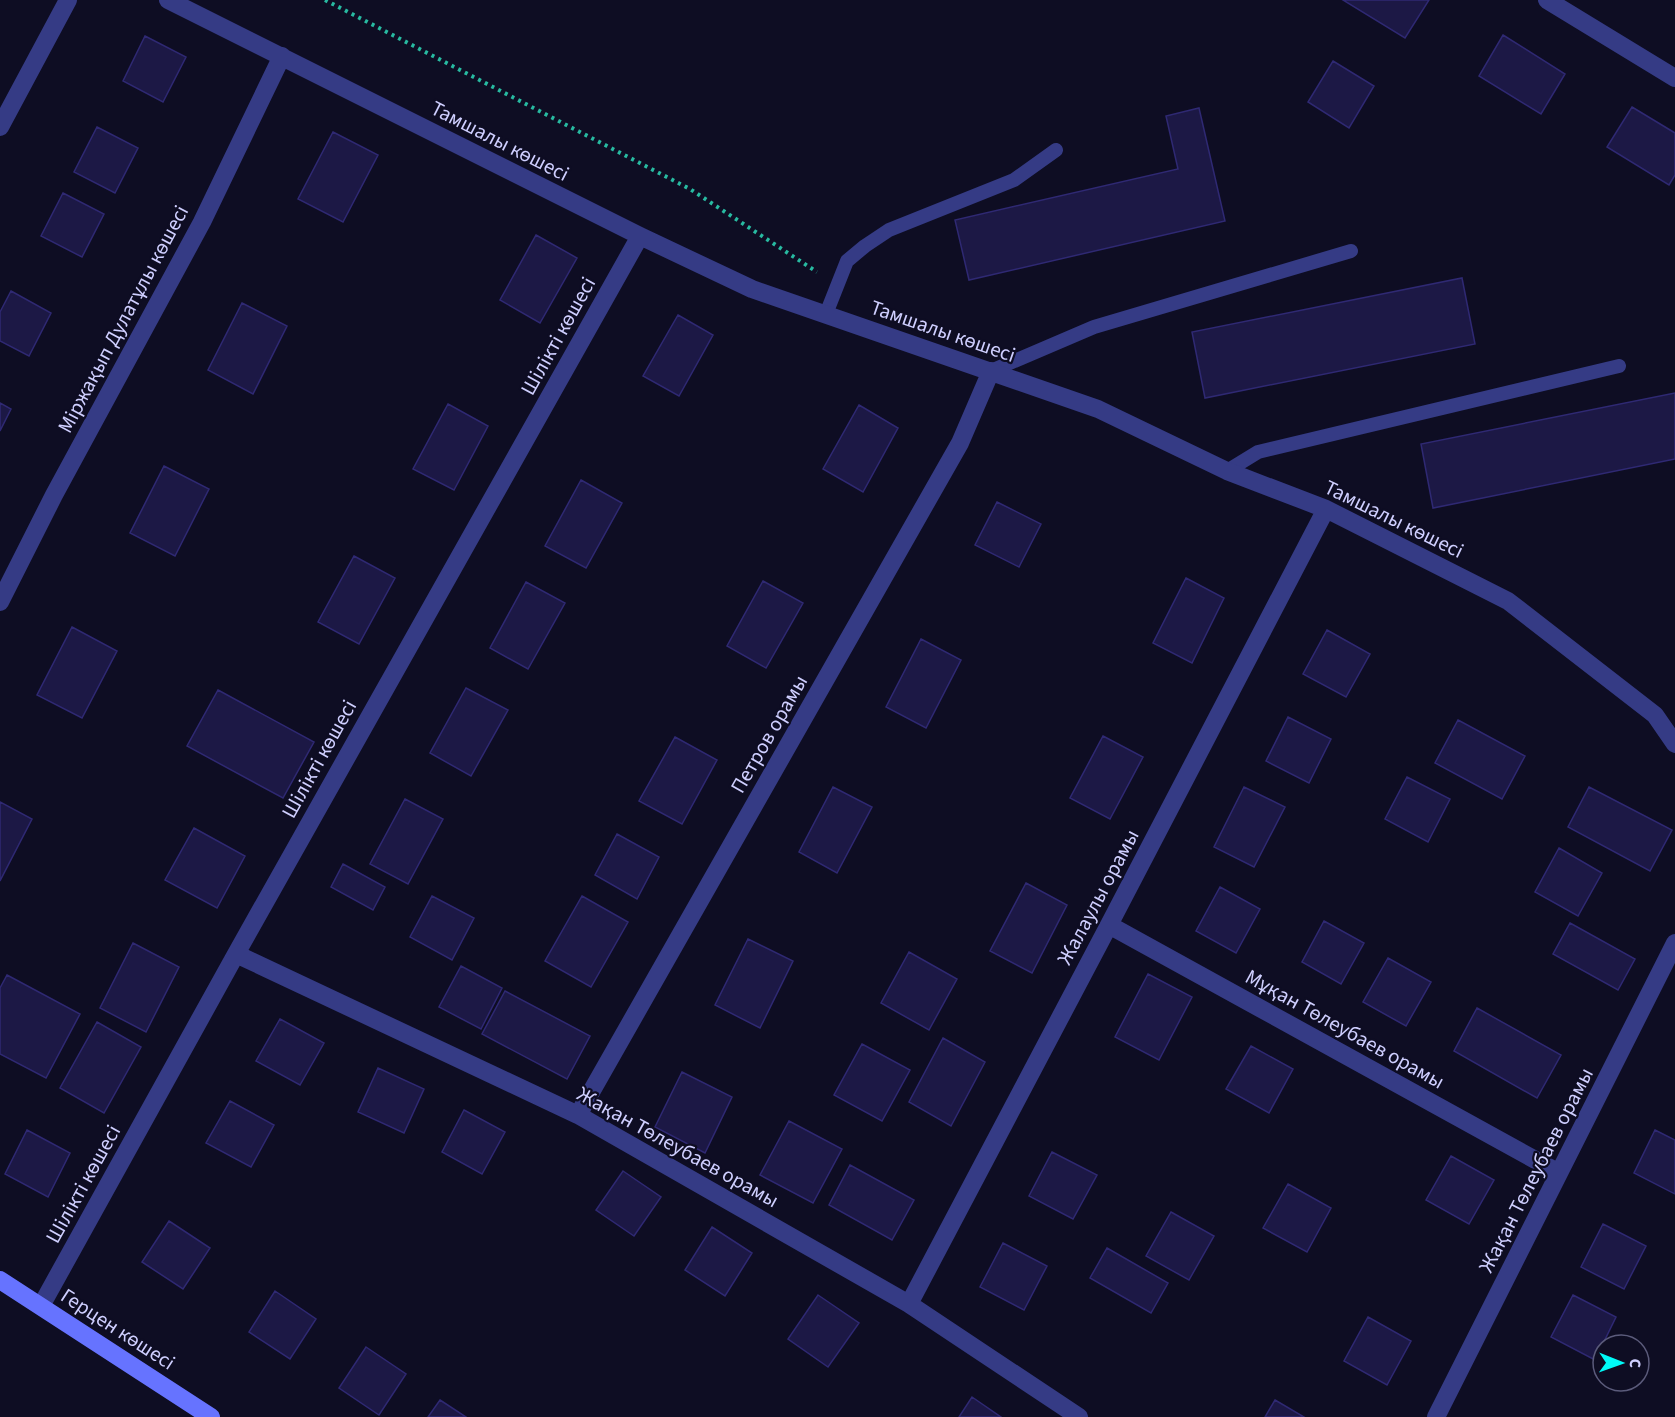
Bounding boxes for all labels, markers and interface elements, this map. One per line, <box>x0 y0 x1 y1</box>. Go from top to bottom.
street label: Тамшалы көшесі <box>426 93 574 189</box>
street label: Міржақып Дулатұлы көшесі <box>50 200 196 438</box>
street label: Шілікті көшесі <box>513 271 603 401</box>
street label: Тамшалы көшесі <box>866 292 1020 370</box>
street label: Тамшалы көшесі <box>1319 472 1469 566</box>
street label: Петров орамы <box>723 669 815 799</box>
street label: Шілікті көшесі <box>274 694 364 824</box>
street label: Жалаулы орамы <box>1050 824 1146 970</box>
street label: Мұқан Төлеубаев орамы <box>1240 962 1450 1096</box>
street label: Жақан Төлеубаев орамы <box>1471 1062 1601 1278</box>
street label: Жақан Төлеубаев орамы <box>572 1079 784 1215</box>
street label: Шілікті көшесі <box>38 1119 128 1249</box>
street label: Герцен көшесі <box>55 1281 181 1377</box>
north arrow <box>1591 1333 1651 1393</box>
text: С <box>1624 1358 1646 1368</box>

